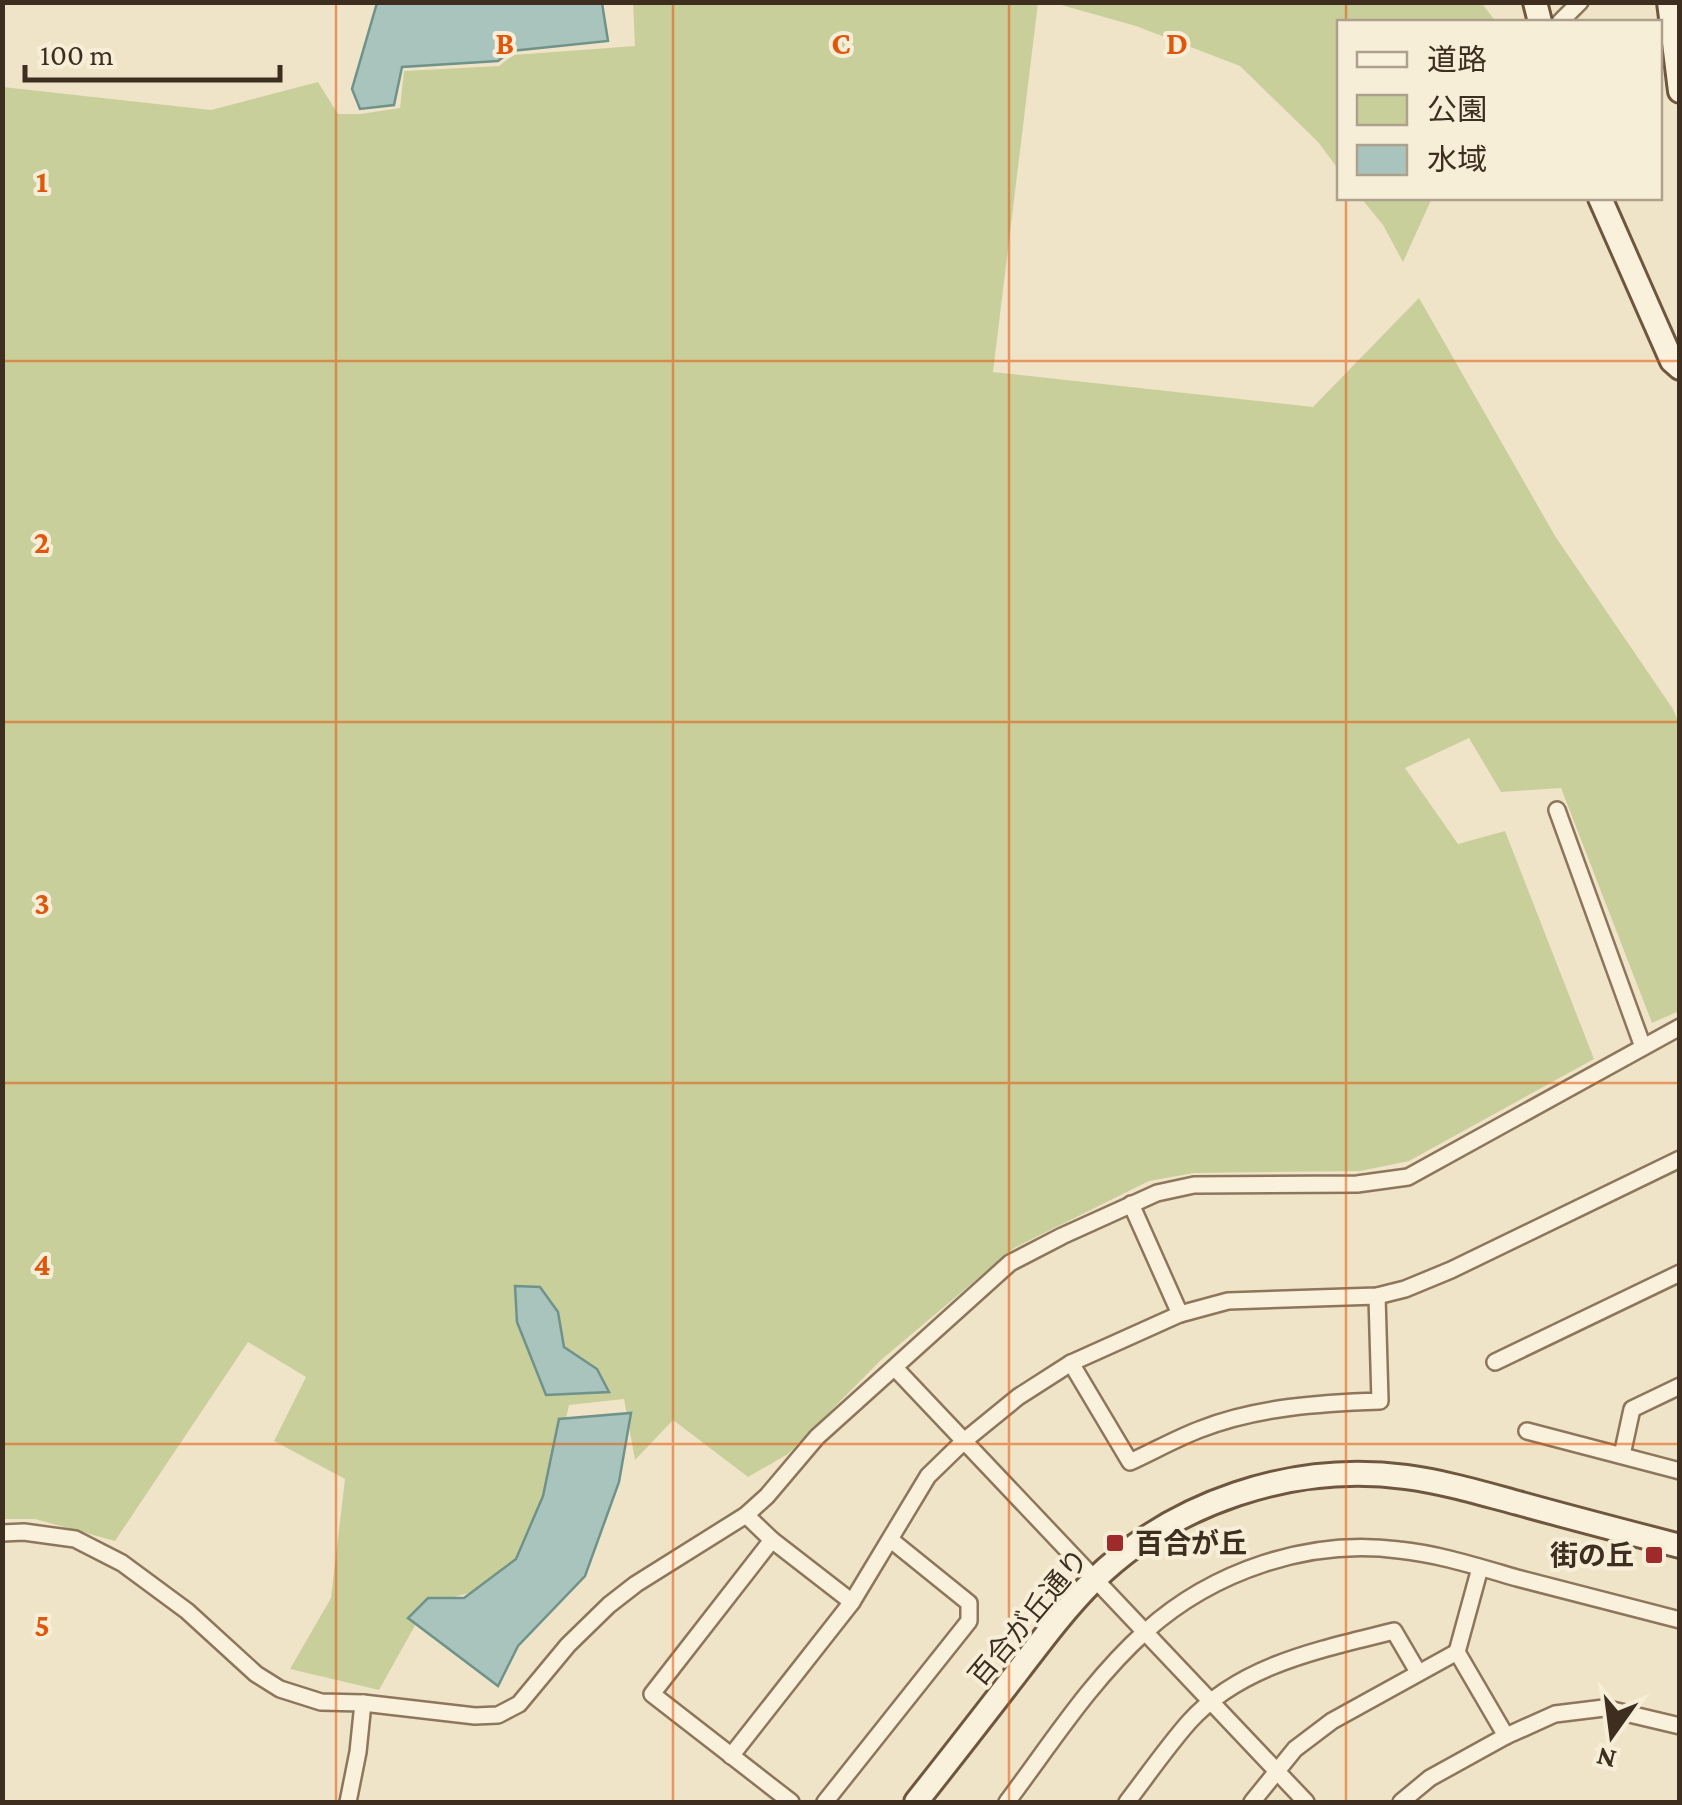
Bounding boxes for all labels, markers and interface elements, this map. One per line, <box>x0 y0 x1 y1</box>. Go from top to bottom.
scale bar <box>25 20 280 82</box>
legend <box>1337 20 1662 200</box>
text: B <box>496 25 514 61</box>
text: C <box>831 25 851 61</box>
text: D <box>1166 25 1188 61</box>
text: 100 m <box>40 38 114 71</box>
text: 道路 <box>1427 43 1487 76</box>
text: 公園 <box>1427 93 1487 126</box>
text: 水域 <box>1427 143 1487 176</box>
text: 1 <box>36 163 48 199</box>
text: 2 <box>34 524 50 560</box>
text: 3 <box>34 885 50 921</box>
text: 4 <box>33 1246 51 1282</box>
place label: 百合が丘 <box>1135 1528 1247 1559</box>
marker: 百合が丘 <box>1104 1532 1126 1554</box>
place label: 街の丘 <box>1550 1540 1634 1571</box>
street label: 百合が丘通り <box>963 1543 1094 1692</box>
marker: 街の丘 <box>1643 1544 1665 1566</box>
text: 5 <box>34 1607 50 1643</box>
north arrow <box>1562 1685 1662 1785</box>
text: N <box>1593 1741 1619 1776</box>

